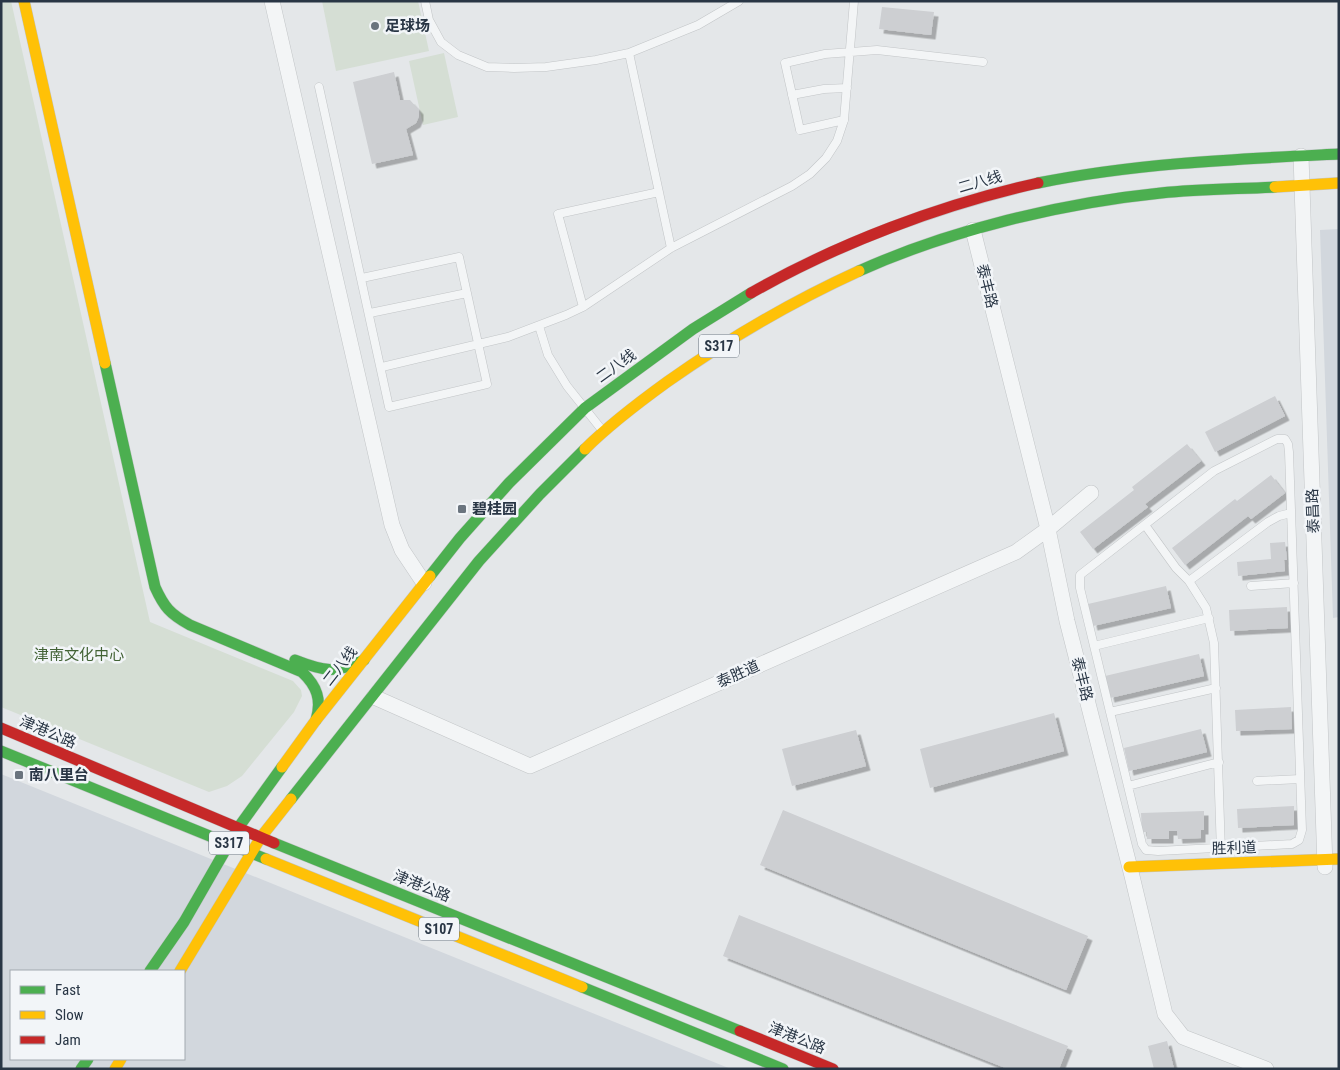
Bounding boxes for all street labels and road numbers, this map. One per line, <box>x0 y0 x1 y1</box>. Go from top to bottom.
street label: 二八线 <box>956 167 1004 197</box>
street label: 泰丰路 <box>973 262 1001 310</box>
road number: S317 <box>699 334 739 358</box>
street label: 二八线 <box>593 345 639 387</box>
street label: 泰昌路 <box>1303 488 1323 534</box>
street label: 二八线 <box>319 643 361 689</box>
street label: 泰丰路 <box>1068 655 1096 703</box>
street label: 泰胜道 <box>714 657 762 691</box>
street label: 津港公路 <box>17 712 79 752</box>
road number: S317 <box>209 831 249 854</box>
street label: 胜利道 <box>1211 838 1257 858</box>
street label: 津港公路 <box>391 866 453 906</box>
road number: S107 <box>419 918 459 941</box>
street label: 津港公路 <box>766 1018 828 1058</box>

